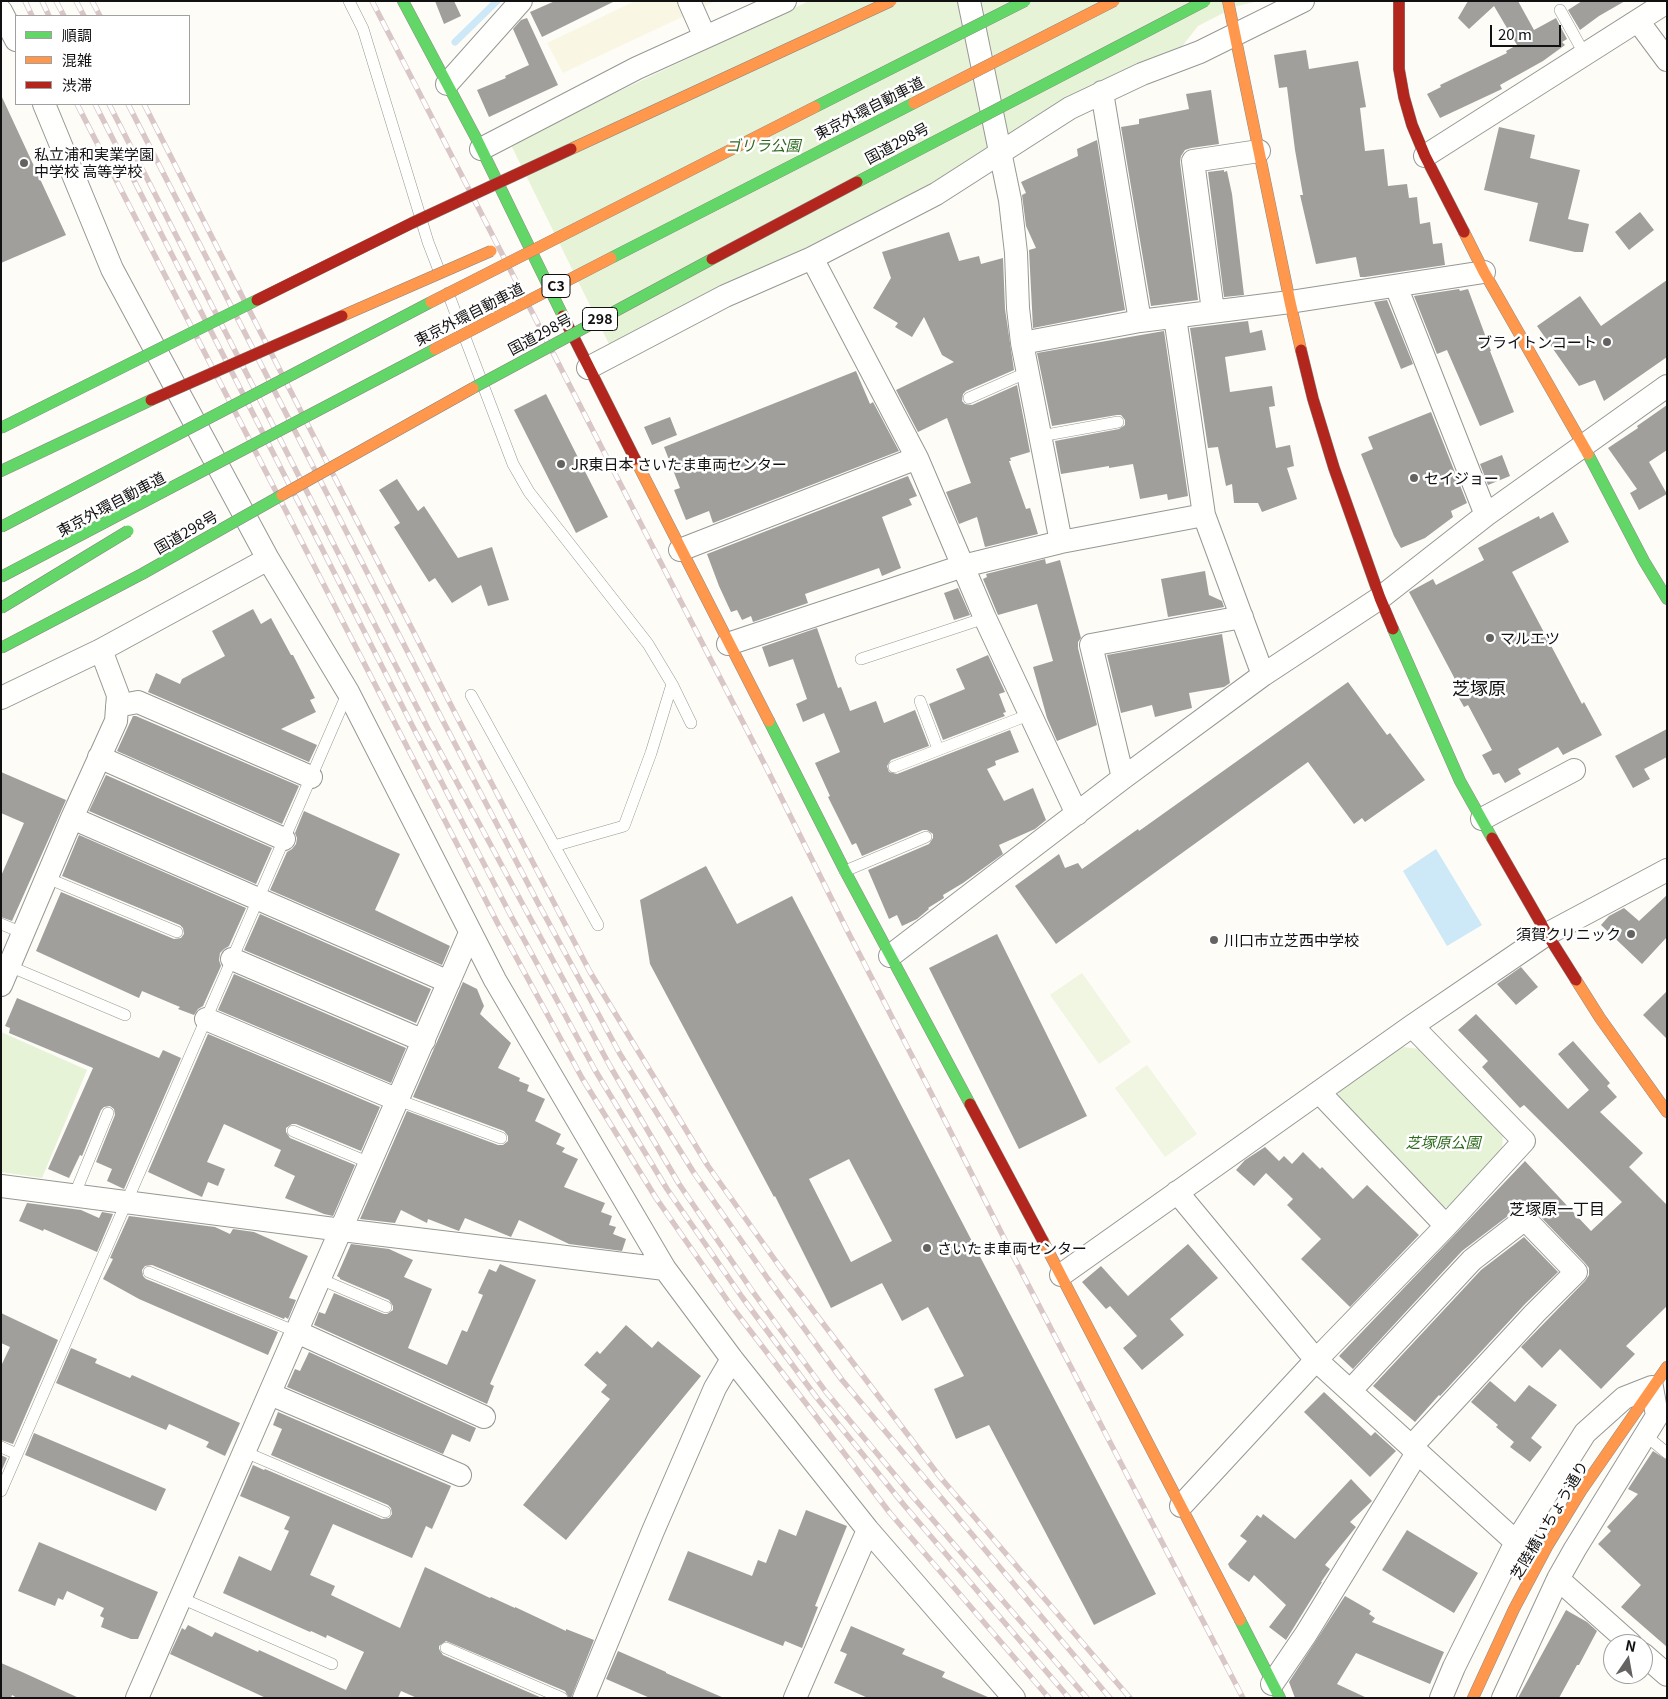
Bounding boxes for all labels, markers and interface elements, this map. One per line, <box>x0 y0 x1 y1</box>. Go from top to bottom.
legend <box>15 15 190 105</box>
scale bar <box>1493 15 1564 47</box>
text: 20 m <box>1498 23 1532 44</box>
text: 順調 <box>62 24 92 45</box>
text: 混雑 <box>62 49 92 70</box>
street label: 東京外環自動車道 <box>811 73 927 143</box>
text: 渋滞 <box>62 74 92 95</box>
street label: 国道298号 <box>862 119 932 167</box>
park label: ゴリラ公園 <box>726 136 800 154</box>
place label: 私立浦和実業学園 中学校 高等学校 <box>34 145 154 180</box>
marker: 私立浦和実業学園 中学校 高等学校 <box>18 157 30 169</box>
road number: C3 <box>542 274 570 298</box>
street label: 東京外環自動車道 <box>411 279 527 349</box>
road number: 298 <box>582 308 618 330</box>
street label: 国道298号 <box>505 310 575 358</box>
place label: ブライトンコート <box>1477 333 1597 351</box>
marker: ブライトンコート <box>1601 336 1613 348</box>
place label: JR東日本 さいたま車両センター <box>571 455 787 473</box>
marker: JR東日本 さいたま車両センター <box>555 458 567 470</box>
street label: 東京外環自動車道 <box>54 468 168 540</box>
place label: セイジョー <box>1424 469 1499 487</box>
marker: セイジョー <box>1408 472 1420 484</box>
street label: 国道298号 <box>151 507 221 557</box>
place label: マルエツ <box>1500 629 1560 647</box>
marker: マルエツ <box>1484 632 1496 644</box>
district label: 芝塚原 <box>1452 677 1506 699</box>
place label: 須賀クリニック <box>1516 925 1621 943</box>
marker: 須賀クリニック <box>1625 928 1637 940</box>
place label: 川口市立芝西中学校 <box>1224 931 1359 949</box>
marker: 川口市立芝西中学校 <box>1208 934 1220 946</box>
park label: 芝塚原公園 <box>1406 1133 1480 1151</box>
district label: 芝塚原一丁目 <box>1509 1199 1605 1219</box>
place label: さいたま車両センター <box>937 1239 1087 1257</box>
marker: さいたま車両センター <box>921 1242 933 1254</box>
street label: 芝陸橋いちょう通り <box>1507 1458 1591 1582</box>
north arrow <box>1603 1634 1653 1684</box>
text: N <box>1624 1634 1638 1656</box>

